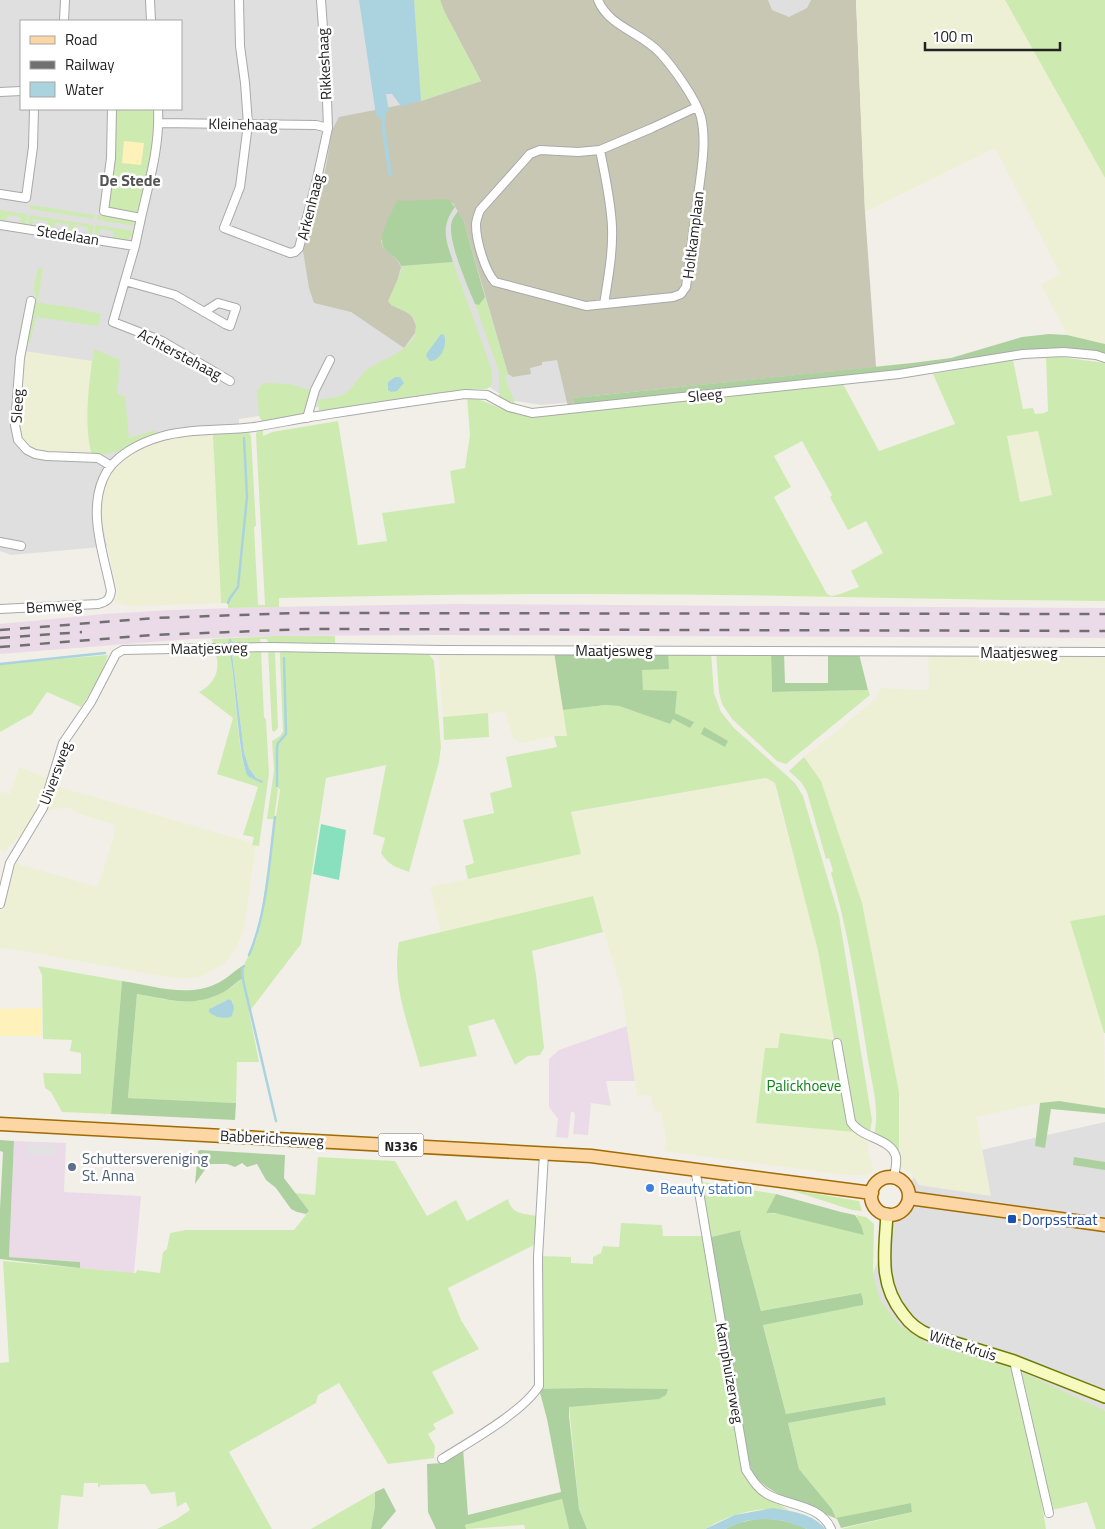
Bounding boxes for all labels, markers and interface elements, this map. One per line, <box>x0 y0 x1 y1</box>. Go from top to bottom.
legend <box>20 20 182 110</box>
scale bar <box>925 20 1060 52</box>
text: 100 m <box>932 25 973 48</box>
street label: Rikkeshaag <box>311 27 337 101</box>
text: Road <box>65 28 97 51</box>
text: Railway <box>65 53 115 76</box>
text: Water <box>65 78 104 101</box>
street label: Kleinehaag <box>208 112 278 136</box>
district label: De Stede <box>99 168 161 192</box>
street label: Arkenhaag <box>291 171 329 243</box>
street label: Holtkamplaan <box>676 190 710 280</box>
street label: Stedelaan <box>35 219 101 251</box>
street label: Achterstehaag <box>134 322 226 386</box>
street label: Sleeg <box>687 382 724 408</box>
street label: Sleeg <box>5 388 29 424</box>
street label: Bemweg <box>25 593 83 619</box>
street label: Maatjesweg <box>170 636 248 660</box>
street label: Maatjesweg <box>575 639 653 662</box>
street label: Maatjesweg <box>980 641 1058 664</box>
street label: Uiversweg <box>33 738 77 808</box>
park label: Palickhoeve <box>767 1074 841 1097</box>
street label: Babberichseweg <box>219 1124 325 1152</box>
road number: N336 <box>378 1134 424 1156</box>
place label: Schuttersvereniging St. Anna <box>82 1147 209 1187</box>
marker: Schuttersvereniging St. Anna <box>66 1161 78 1173</box>
place label: Beauty station <box>660 1177 752 1200</box>
marker: Beauty station <box>644 1182 656 1194</box>
place label: Dorpsstraat <box>1022 1208 1098 1231</box>
marker: Dorpsstraat <box>1006 1213 1018 1225</box>
street label: Kamphuizerweg <box>710 1321 750 1425</box>
street label: Witte Kruis <box>926 1323 1000 1367</box>

